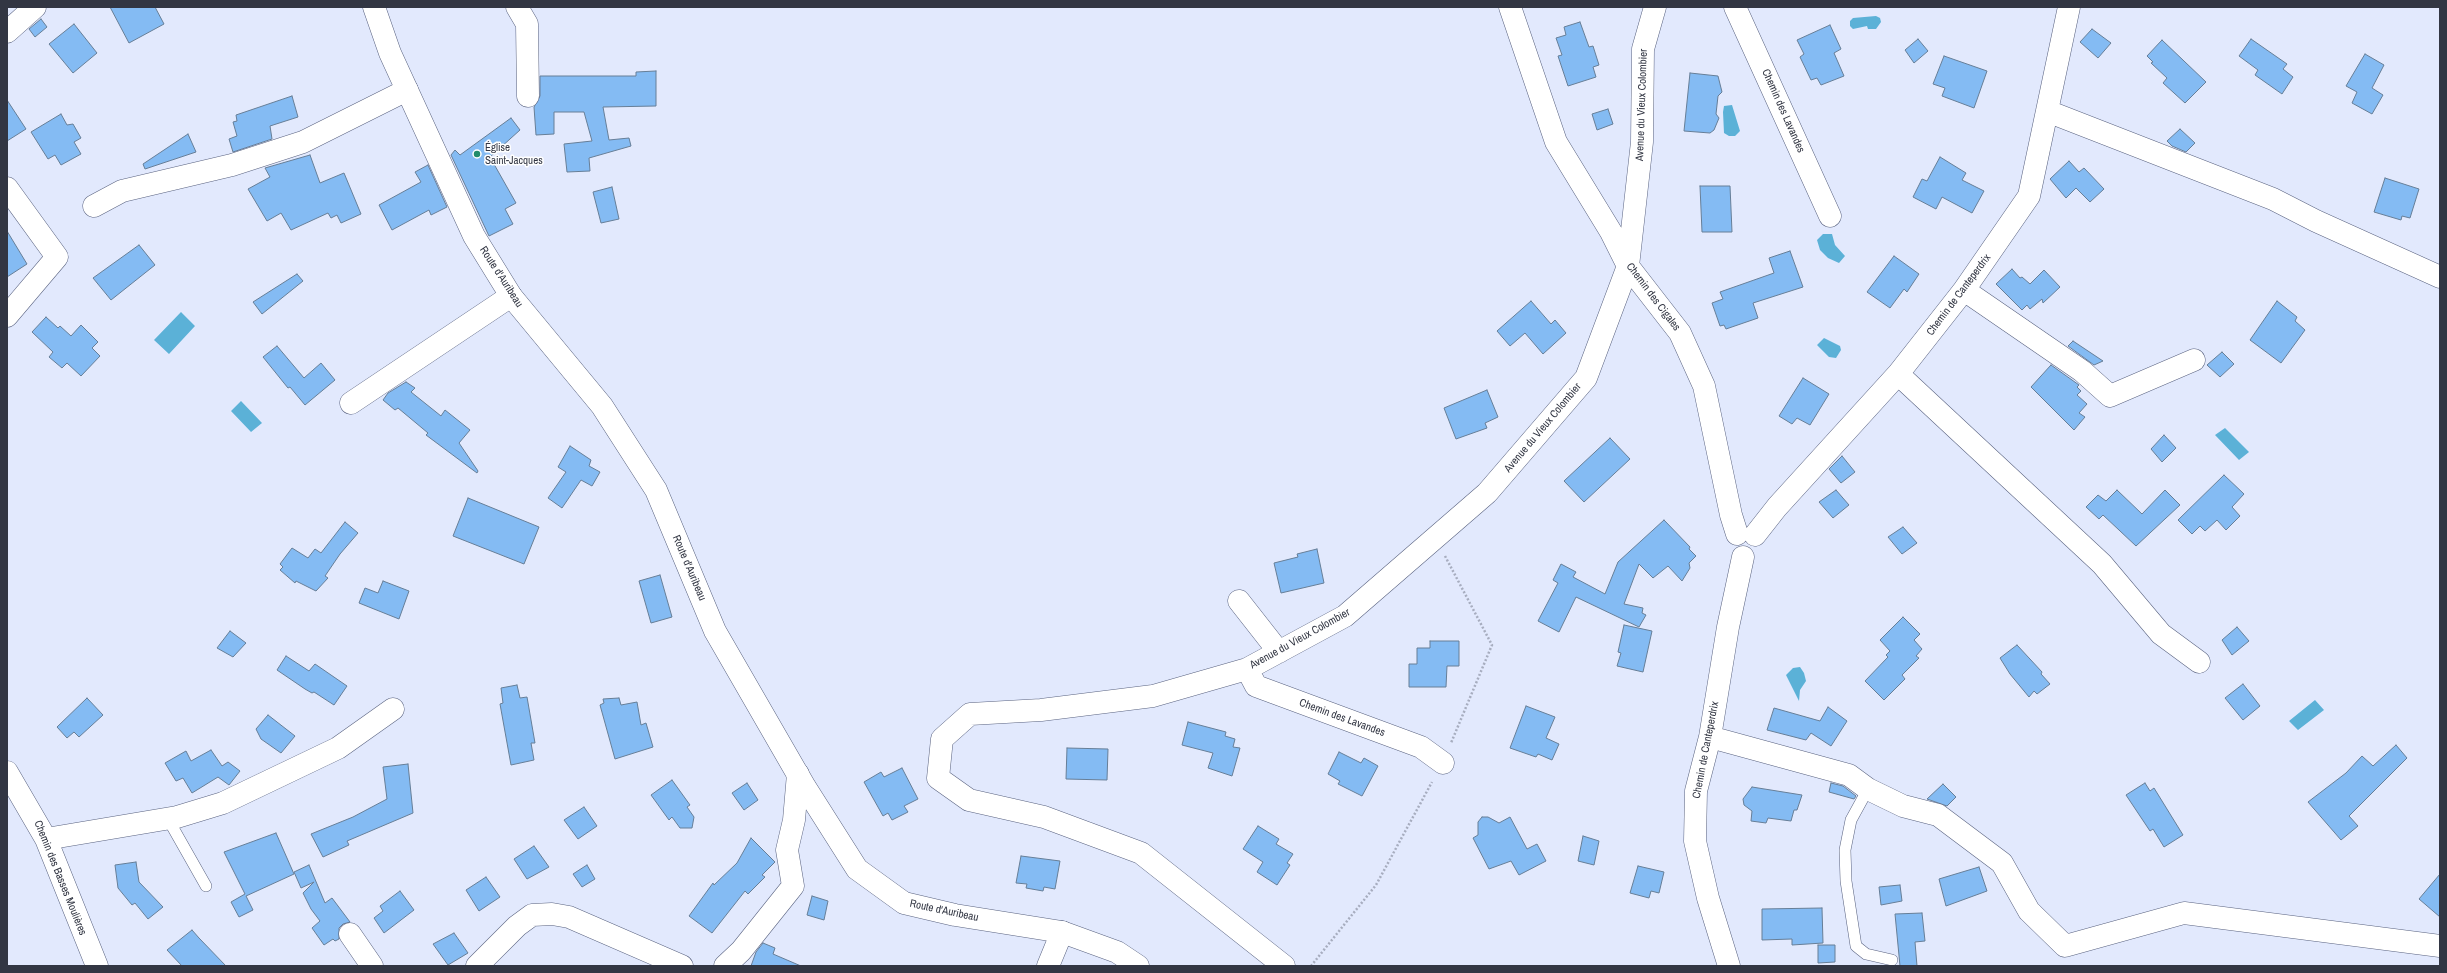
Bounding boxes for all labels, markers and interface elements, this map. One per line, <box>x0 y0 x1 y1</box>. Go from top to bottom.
street label: Avenue du Vieux Colombier <box>1633 49 1651 161</box>
street label: Chemin des Lavandes <box>1759 67 1807 155</box>
place label: Église Saint-Jacques <box>485 141 543 167</box>
marker: Église Saint-Jacques <box>472 149 482 159</box>
street label: Route d'Auribeau <box>476 244 526 310</box>
street label: Chemin de Canteperdrix <box>1924 252 1994 338</box>
street label: Chemin des Cigales <box>1623 260 1683 334</box>
street label: Avenue du Vieux Colombier <box>1502 381 1584 475</box>
street label: Route d'Auribeau <box>669 533 709 603</box>
street label: Avenue du Vieux Colombier <box>1248 606 1352 672</box>
street label: Chemin des Lavandes <box>1297 696 1387 740</box>
street label: Chemin de Canteperdrix <box>1690 700 1722 800</box>
street label: Chemin des Basses Moulières <box>31 819 89 937</box>
street label: Route d'Auribeau <box>908 897 980 925</box>

